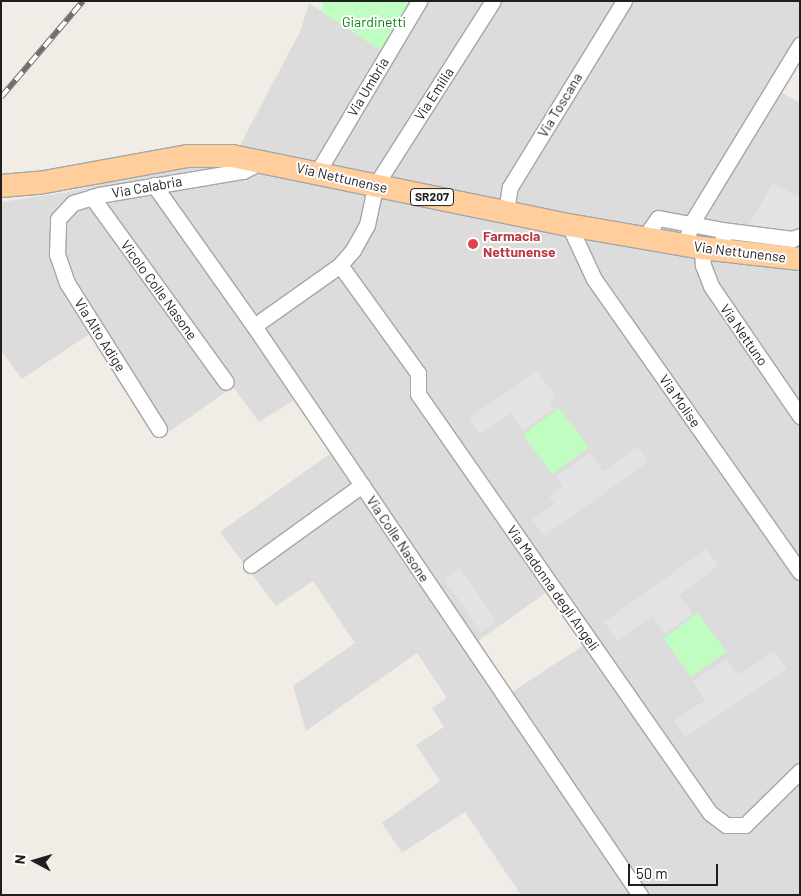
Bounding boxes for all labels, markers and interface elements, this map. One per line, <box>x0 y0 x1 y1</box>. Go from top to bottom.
park label: Giardinetti <box>342 14 406 30</box>
street label: Via Umbria <box>344 54 392 120</box>
street label: Via Emilia <box>411 65 457 123</box>
street label: Via Toscana <box>534 70 586 140</box>
street label: Via Nettunense <box>295 159 389 197</box>
street label: Via Calabria <box>111 173 183 201</box>
road number: SR207 <box>410 188 454 206</box>
place label: Farmacia Nettunense <box>483 228 556 260</box>
street label: Vicolo Colle Nasone <box>117 237 201 343</box>
marker: Farmacia Nettunense <box>467 238 479 250</box>
street label: Via Nettunense <box>693 238 787 266</box>
street label: Via Alto Adige <box>71 295 129 375</box>
street label: Via Nettuno <box>717 301 771 369</box>
street label: Via Molise <box>656 371 704 431</box>
street label: Via Colle Nasone <box>363 493 433 585</box>
street label: Via Madonna degli Angeli <box>503 522 603 654</box>
north arrow <box>10 836 60 886</box>
text: N <box>11 854 29 865</box>
scale bar <box>631 854 721 886</box>
text: 50 m <box>636 864 668 882</box>

